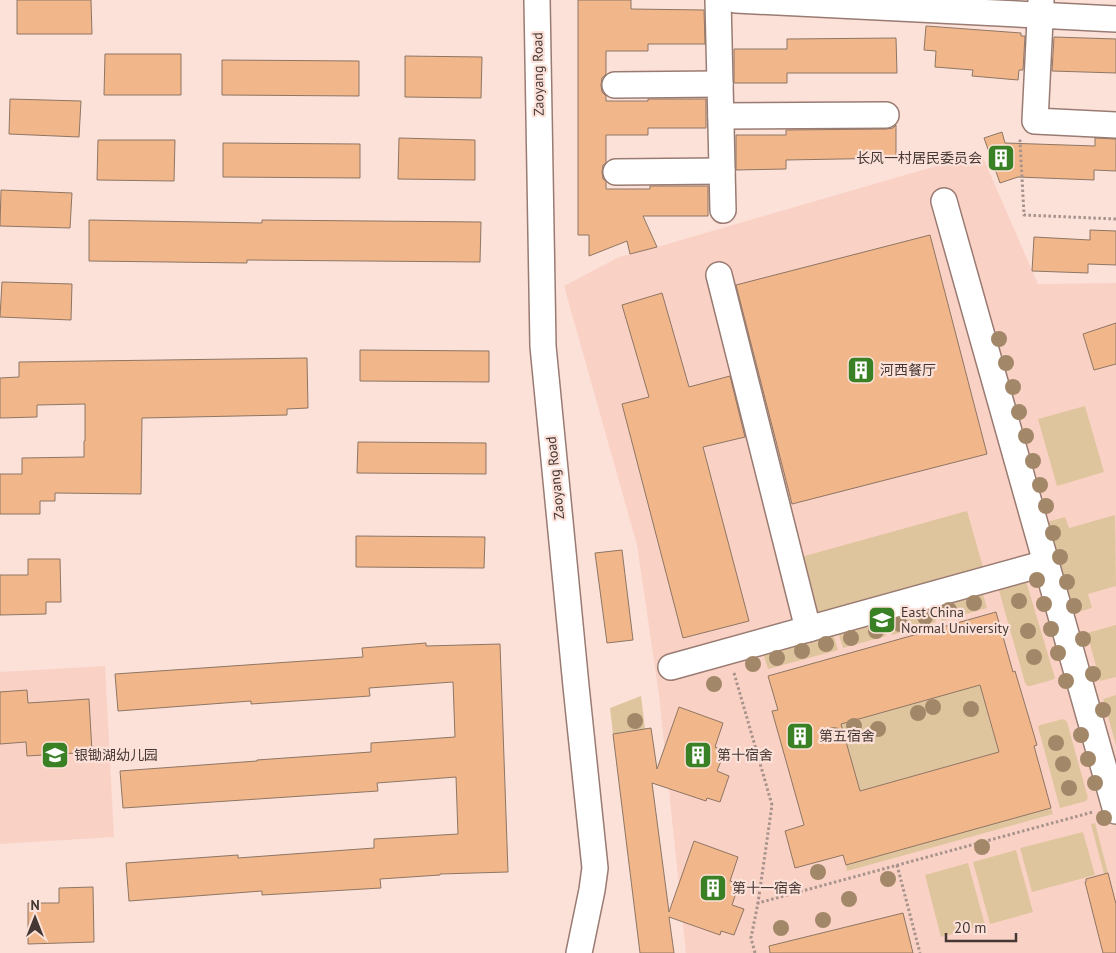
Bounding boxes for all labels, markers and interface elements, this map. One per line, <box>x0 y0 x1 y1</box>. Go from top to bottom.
street label: Zaoyang Road <box>528 32 548 116</box>
building icon: 长风一村居民委员会 <box>986 143 1016 173</box>
place label: 长风一村居民委员会 <box>856 149 982 167</box>
building icon: 河西餐厅 <box>846 355 876 385</box>
place label: 河西餐厅 <box>880 361 936 379</box>
street label: Zaoyang Road <box>542 435 568 521</box>
place label: East China Normal University <box>901 603 1009 637</box>
school or university icon: East China Normal University <box>867 605 897 635</box>
building icon: 第五宿舍 <box>785 721 815 751</box>
place label: 第五宿舍 <box>819 727 875 745</box>
school or university icon: 银锄湖幼儿园 <box>40 740 70 770</box>
building icon: 第十宿舍 <box>683 740 713 770</box>
place label: 银锄湖幼儿园 <box>74 746 158 764</box>
place label: 第十宿舍 <box>717 746 773 764</box>
building icon: 第十一宿舍 <box>698 873 728 903</box>
place label: 第十一宿舍 <box>732 879 802 897</box>
north arrow <box>10 893 60 943</box>
text: N <box>30 896 40 914</box>
scale bar <box>946 910 1016 942</box>
text: 20 m <box>954 918 987 937</box>

